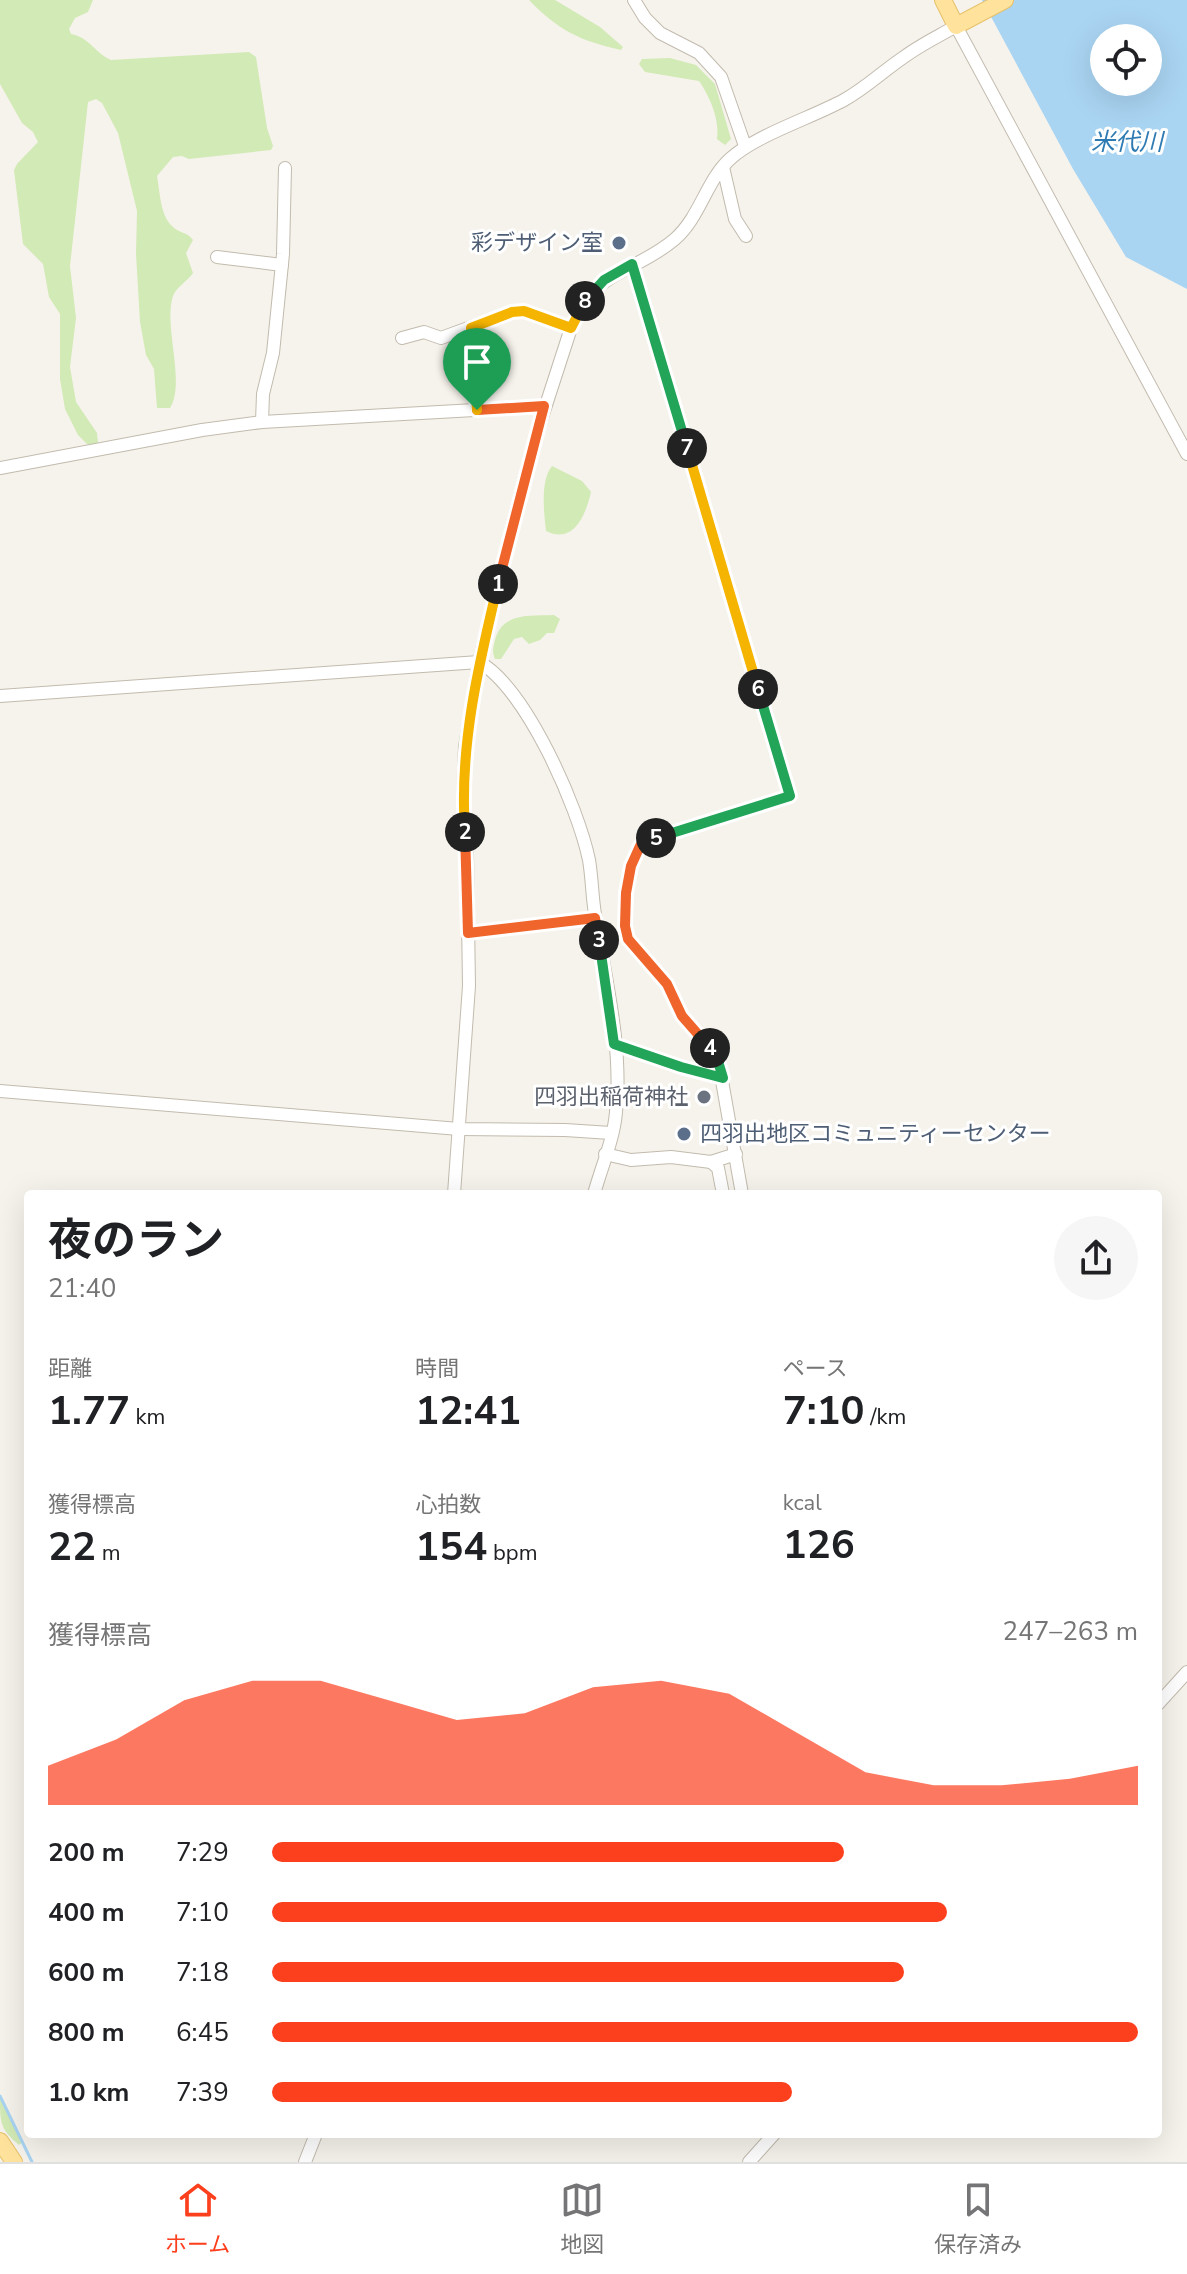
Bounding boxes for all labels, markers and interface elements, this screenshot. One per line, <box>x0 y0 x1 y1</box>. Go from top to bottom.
map controls <box>1090 24 1162 96</box>
button: locate <box>1090 24 1162 96</box>
water label: 米代川 <box>1091 126 1166 158</box>
place label: 彩デザイン室 <box>471 228 603 258</box>
marker: 彩デザイン室 <box>610 234 628 252</box>
pin: 8 <box>565 281 605 321</box>
text: 8 <box>578 286 592 316</box>
pin <box>443 328 511 410</box>
icon: arrive <box>455 340 499 384</box>
pin: 7 <box>667 428 707 468</box>
text: 7 <box>680 433 694 463</box>
pin: 1 <box>478 564 518 604</box>
text: 1 <box>491 569 505 599</box>
pin: 6 <box>738 669 778 709</box>
text: 6 <box>751 674 765 704</box>
pin: 2 <box>445 812 485 852</box>
text: 2 <box>458 817 472 847</box>
pin: 5 <box>636 818 676 858</box>
text: 5 <box>649 823 663 853</box>
pin: 3 <box>579 920 619 960</box>
text: 3 <box>592 925 606 955</box>
pin: 4 <box>690 1028 730 1068</box>
text: 4 <box>703 1033 717 1063</box>
place label: 四羽出稲荷神社 <box>534 1082 688 1112</box>
marker: 四羽出稲荷神社 <box>695 1088 713 1106</box>
place label: 四羽出地区コミュニティーセンター <box>700 1119 1051 1149</box>
marker: 四羽出地区コミュニティーセンター <box>675 1125 693 1143</box>
text: 夜のラン <box>48 1211 224 1271</box>
button: share <box>1054 1216 1138 1300</box>
text: 21:40 <box>48 1271 116 1306</box>
text: 距離 <box>48 1354 92 1384</box>
text: 時間 <box>415 1354 459 1384</box>
text: ペース <box>783 1354 848 1384</box>
text: 1.77 <box>48 1384 130 1438</box>
text: 12:41 <box>415 1384 521 1438</box>
text: 7:10 <box>783 1384 865 1438</box>
text: km <box>130 1402 165 1432</box>
text: /km <box>865 1402 906 1432</box>
text: kcal <box>783 1488 822 1518</box>
text: 獲得標高 <box>48 1490 136 1520</box>
text: 心拍数 <box>415 1490 481 1520</box>
text: 126 <box>783 1518 855 1572</box>
text: 22 <box>48 1520 96 1574</box>
text: 154 <box>415 1520 487 1574</box>
text: m <box>96 1538 121 1568</box>
text: bpm <box>487 1538 537 1568</box>
text: 247–263 m <box>1002 1614 1138 1649</box>
text: 獲得標高 <box>48 1618 152 1653</box>
text: 200 m <box>48 1835 125 1870</box>
text: 7:29 <box>176 1835 229 1870</box>
text: 400 m <box>48 1895 125 1930</box>
text: 7:10 <box>176 1895 229 1930</box>
text: 600 m <box>48 1955 125 1990</box>
text: 7:18 <box>176 1955 229 1990</box>
text: 800 m <box>48 2015 125 2050</box>
text: 6:45 <box>176 2015 229 2050</box>
text: 1.0 km <box>48 2075 129 2110</box>
text: 7:39 <box>176 2075 229 2110</box>
tab: ホーム <box>165 2178 230 2260</box>
tab: 地図 <box>560 2178 604 2260</box>
tab: 保存済み <box>934 2178 1022 2260</box>

